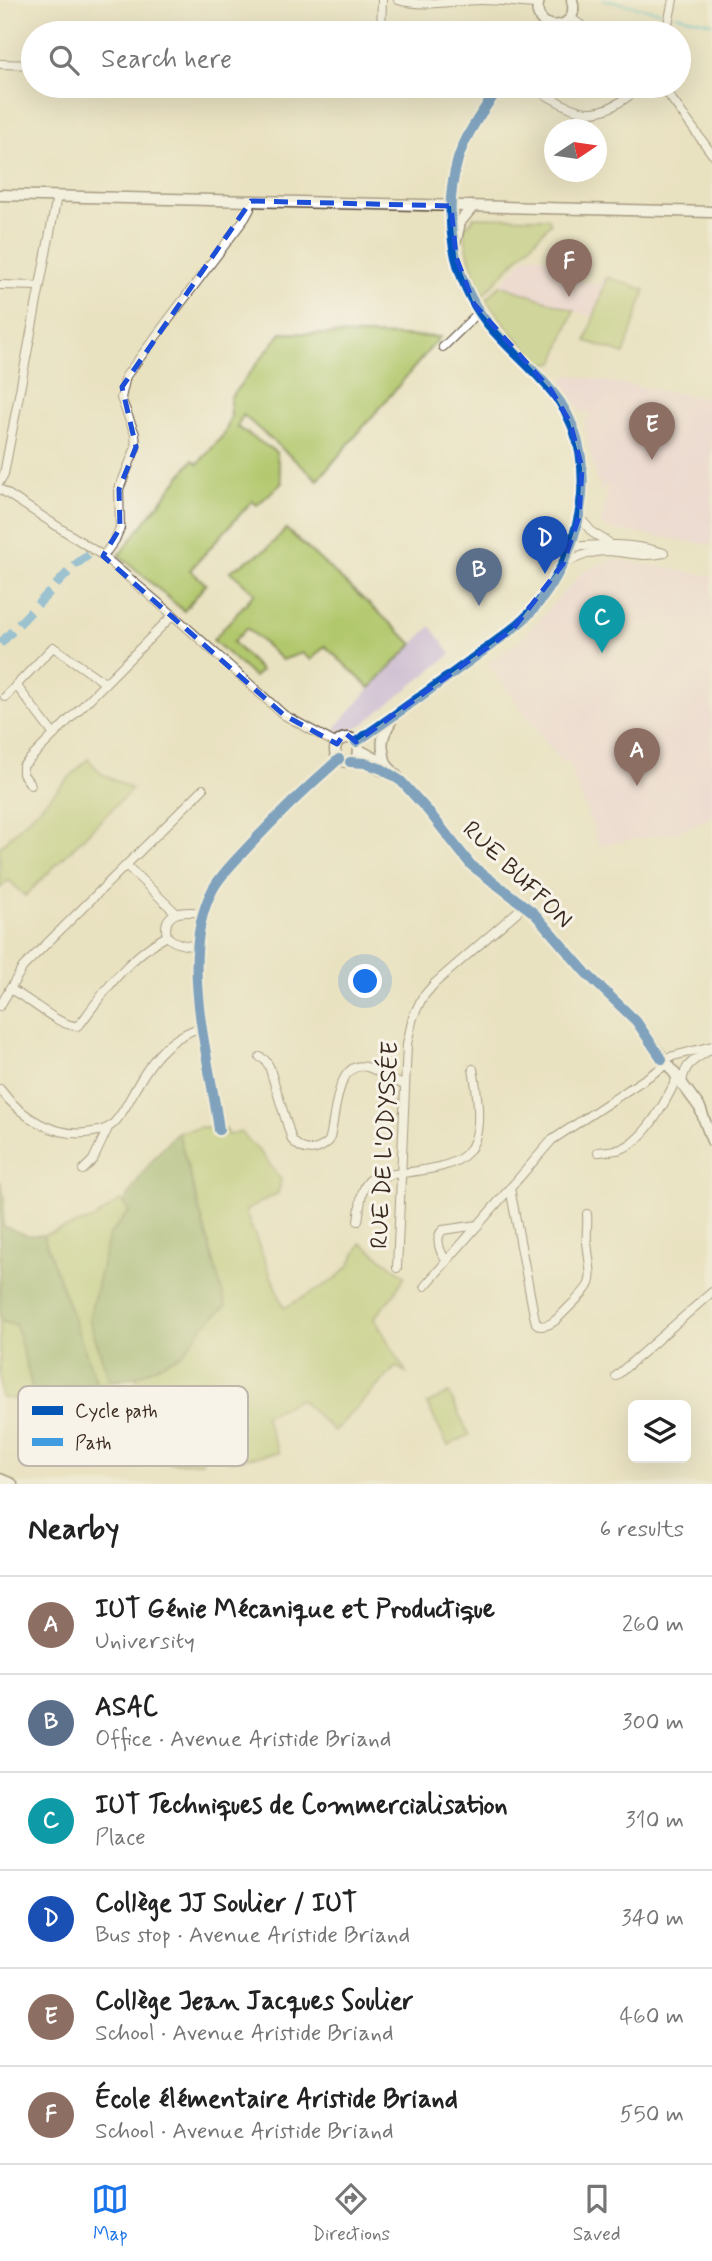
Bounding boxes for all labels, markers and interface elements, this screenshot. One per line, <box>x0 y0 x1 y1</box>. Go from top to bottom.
search box <box>21 21 691 98</box>
icon: search <box>45 41 83 79</box>
text: Search here <box>101 43 232 77</box>
north arrow <box>544 119 607 182</box>
pin: F <box>546 239 592 297</box>
pin: E <box>629 402 675 460</box>
pin: D <box>522 516 568 574</box>
pin: B <box>456 548 502 606</box>
pin: C <box>579 595 625 653</box>
pin: A <box>614 728 660 786</box>
street label: RUE BUFFON <box>455 815 579 936</box>
your location <box>348 964 382 998</box>
street label: RUE DE L'ODYSSÉE <box>363 1040 406 1250</box>
legend <box>18 1386 248 1466</box>
text: Cycle path <box>75 1399 158 1424</box>
map controls <box>628 1400 691 1463</box>
button: layers <box>628 1400 691 1463</box>
text: Path <box>75 1431 112 1456</box>
text: Nearby <box>28 1510 119 1549</box>
text: 6 results <box>600 1515 684 1545</box>
text: IUT Génie Mécanique et Productique <box>95 1593 495 1627</box>
text: A <box>43 1610 59 1640</box>
text: 260 m <box>622 1610 684 1640</box>
text: University <box>95 1627 195 1657</box>
text: ASAC <box>95 1691 158 1725</box>
text: B <box>44 1708 58 1738</box>
text: 300 m <box>622 1708 684 1738</box>
text: Office · Avenue Aristide Briand <box>95 1725 391 1755</box>
text: IUT Techniques de Commercialisation <box>95 1789 508 1823</box>
text: C <box>43 1806 59 1836</box>
text: 310 m <box>625 1806 684 1836</box>
text: Place <box>95 1823 146 1853</box>
text: Collège JJ Soulier / IUT <box>95 1887 357 1921</box>
text: D <box>43 1904 59 1934</box>
text: 340 m <box>621 1904 684 1934</box>
text: Bus stop · Avenue Aristide Briand <box>95 1921 410 1951</box>
text: Collège Jean Jacques Soulier <box>95 1985 414 2019</box>
text: E <box>44 2002 58 2032</box>
text: 460 m <box>620 2002 684 2032</box>
text: School · Avenue Aristide Briand <box>95 2019 394 2049</box>
text: École élémentaire Aristide Briand <box>95 2083 458 2117</box>
text: F <box>45 2100 57 2130</box>
text: 550 m <box>620 2100 684 2130</box>
text: School · Avenue Aristide Briand <box>95 2117 394 2147</box>
tab: Map <box>91 2180 129 2247</box>
tab: Directions <box>312 2180 390 2247</box>
tab: Saved <box>573 2180 621 2247</box>

